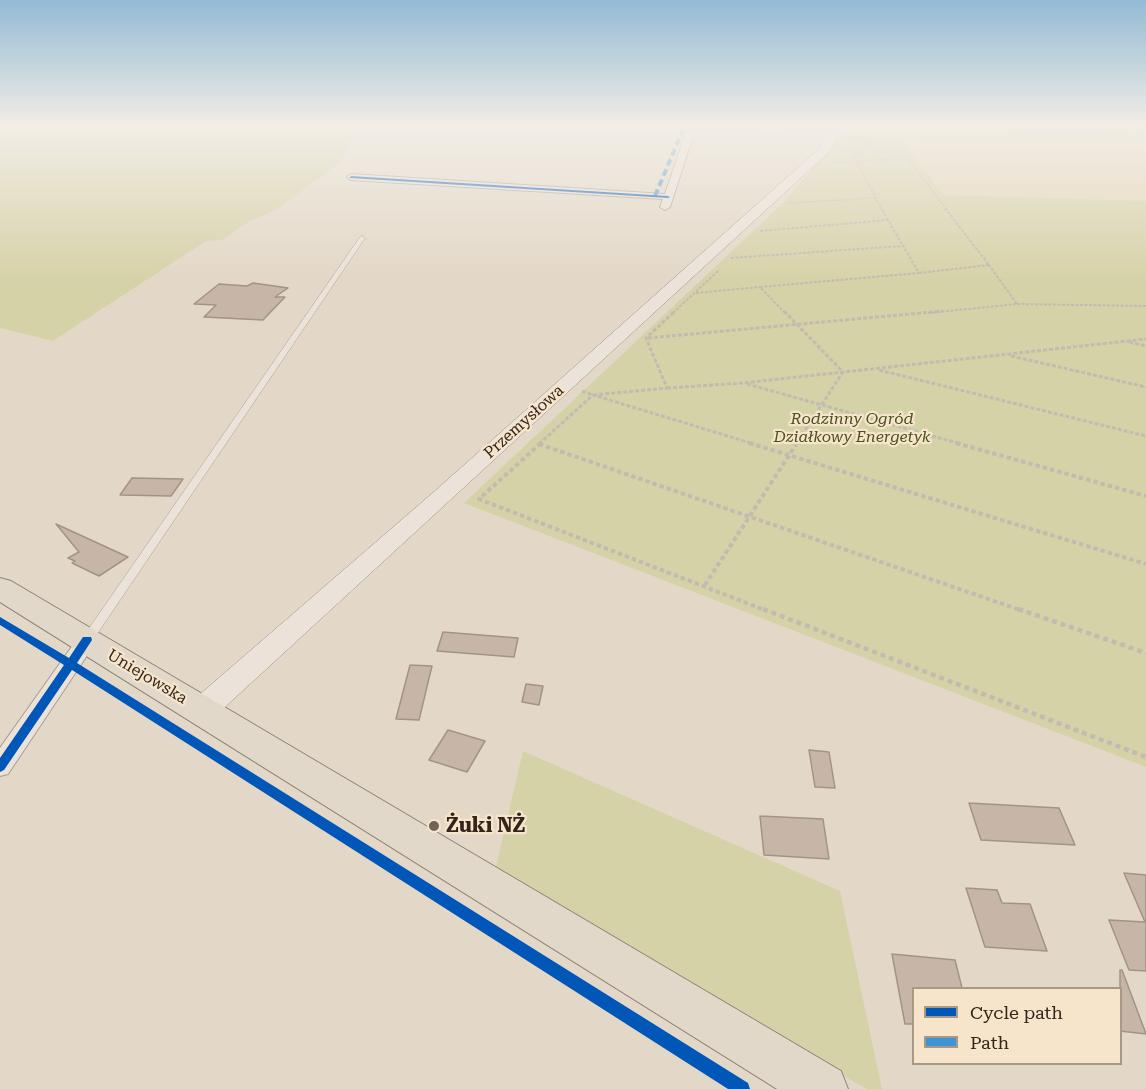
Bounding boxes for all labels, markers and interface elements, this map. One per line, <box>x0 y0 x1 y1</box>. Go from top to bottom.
street label: Przemysłowa <box>480 381 568 463</box>
park label: Rodzinny Ogród Działkowy Energetyk <box>773 409 931 447</box>
street label: Uniejowska <box>103 646 191 708</box>
place label: Żuki NŻ <box>446 814 525 838</box>
marker: Żuki NŻ <box>427 819 441 833</box>
legend <box>912 987 1122 1065</box>
text: Cycle path <box>970 1002 1063 1023</box>
text: Path <box>970 1032 1009 1053</box>

